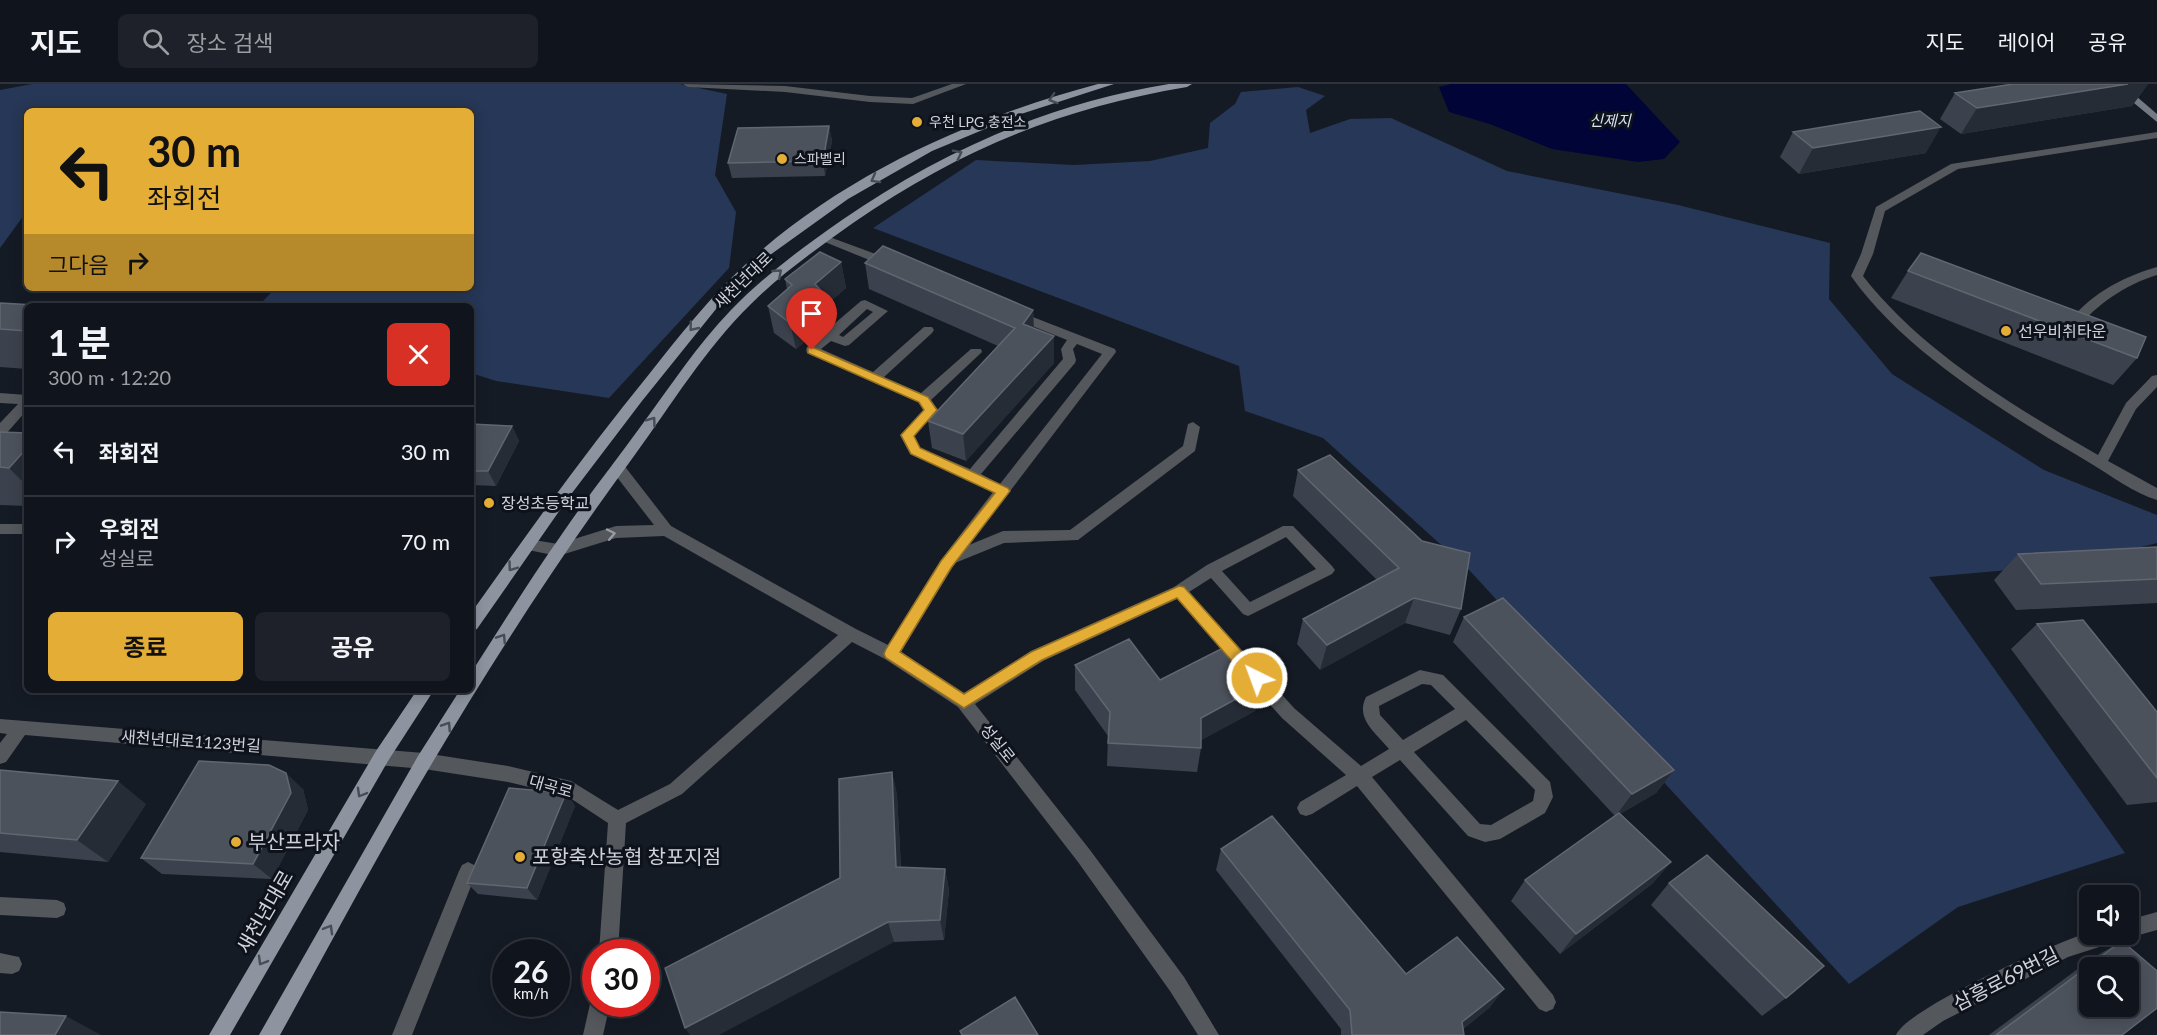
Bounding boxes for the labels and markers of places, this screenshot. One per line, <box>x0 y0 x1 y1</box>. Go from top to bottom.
place label: 우천 LPG 충전소 <box>929 113 1027 130</box>
marker: 우천 LPG 충전소 <box>910 115 924 129</box>
place label: 스파벨리 <box>794 150 846 167</box>
marker: 스파벨리 <box>775 152 789 166</box>
pin <box>786 288 837 350</box>
place label: 선우비취타운 <box>2018 321 2106 340</box>
marker: 선우비취타운 <box>1999 324 2013 338</box>
place label: 장성초등학교 <box>501 493 589 512</box>
marker: 장성초등학교 <box>482 496 496 510</box>
place label: 부산프라자 <box>248 829 340 853</box>
marker: 부산프라자 <box>229 835 243 849</box>
place label: 포항축산농협 창포지점 <box>532 844 721 868</box>
marker: 포항축산농협 창포지점 <box>513 850 527 864</box>

